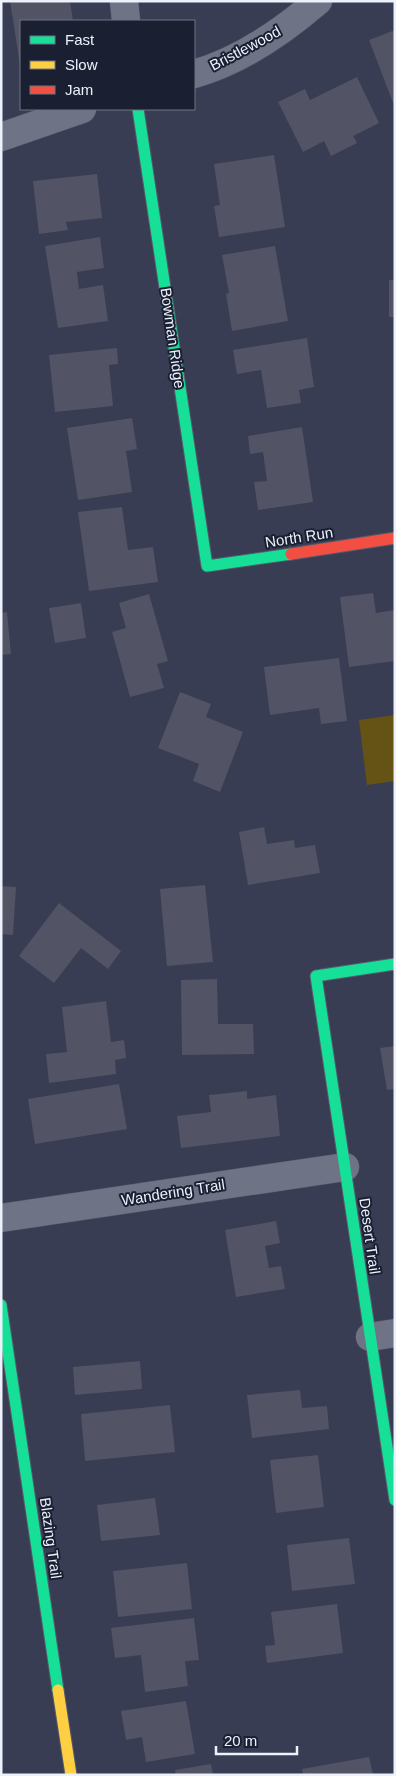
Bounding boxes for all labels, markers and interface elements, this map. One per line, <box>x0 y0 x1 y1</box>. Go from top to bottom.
legend <box>20 20 195 110</box>
street label: Bristlewood <box>207 22 283 74</box>
text: Fast <box>65 31 95 48</box>
text: Slow <box>65 56 98 73</box>
text: Jam <box>65 81 93 98</box>
street label: Bowman Ridge <box>158 286 188 390</box>
street label: North Run <box>264 523 334 551</box>
street label: Wandering Trail <box>120 1175 226 1209</box>
street label: Desert Trail <box>356 1197 384 1275</box>
street label: Blazing Trail <box>37 1496 65 1580</box>
scale bar <box>216 1724 297 1756</box>
text: 20 m <box>224 1732 257 1749</box>

